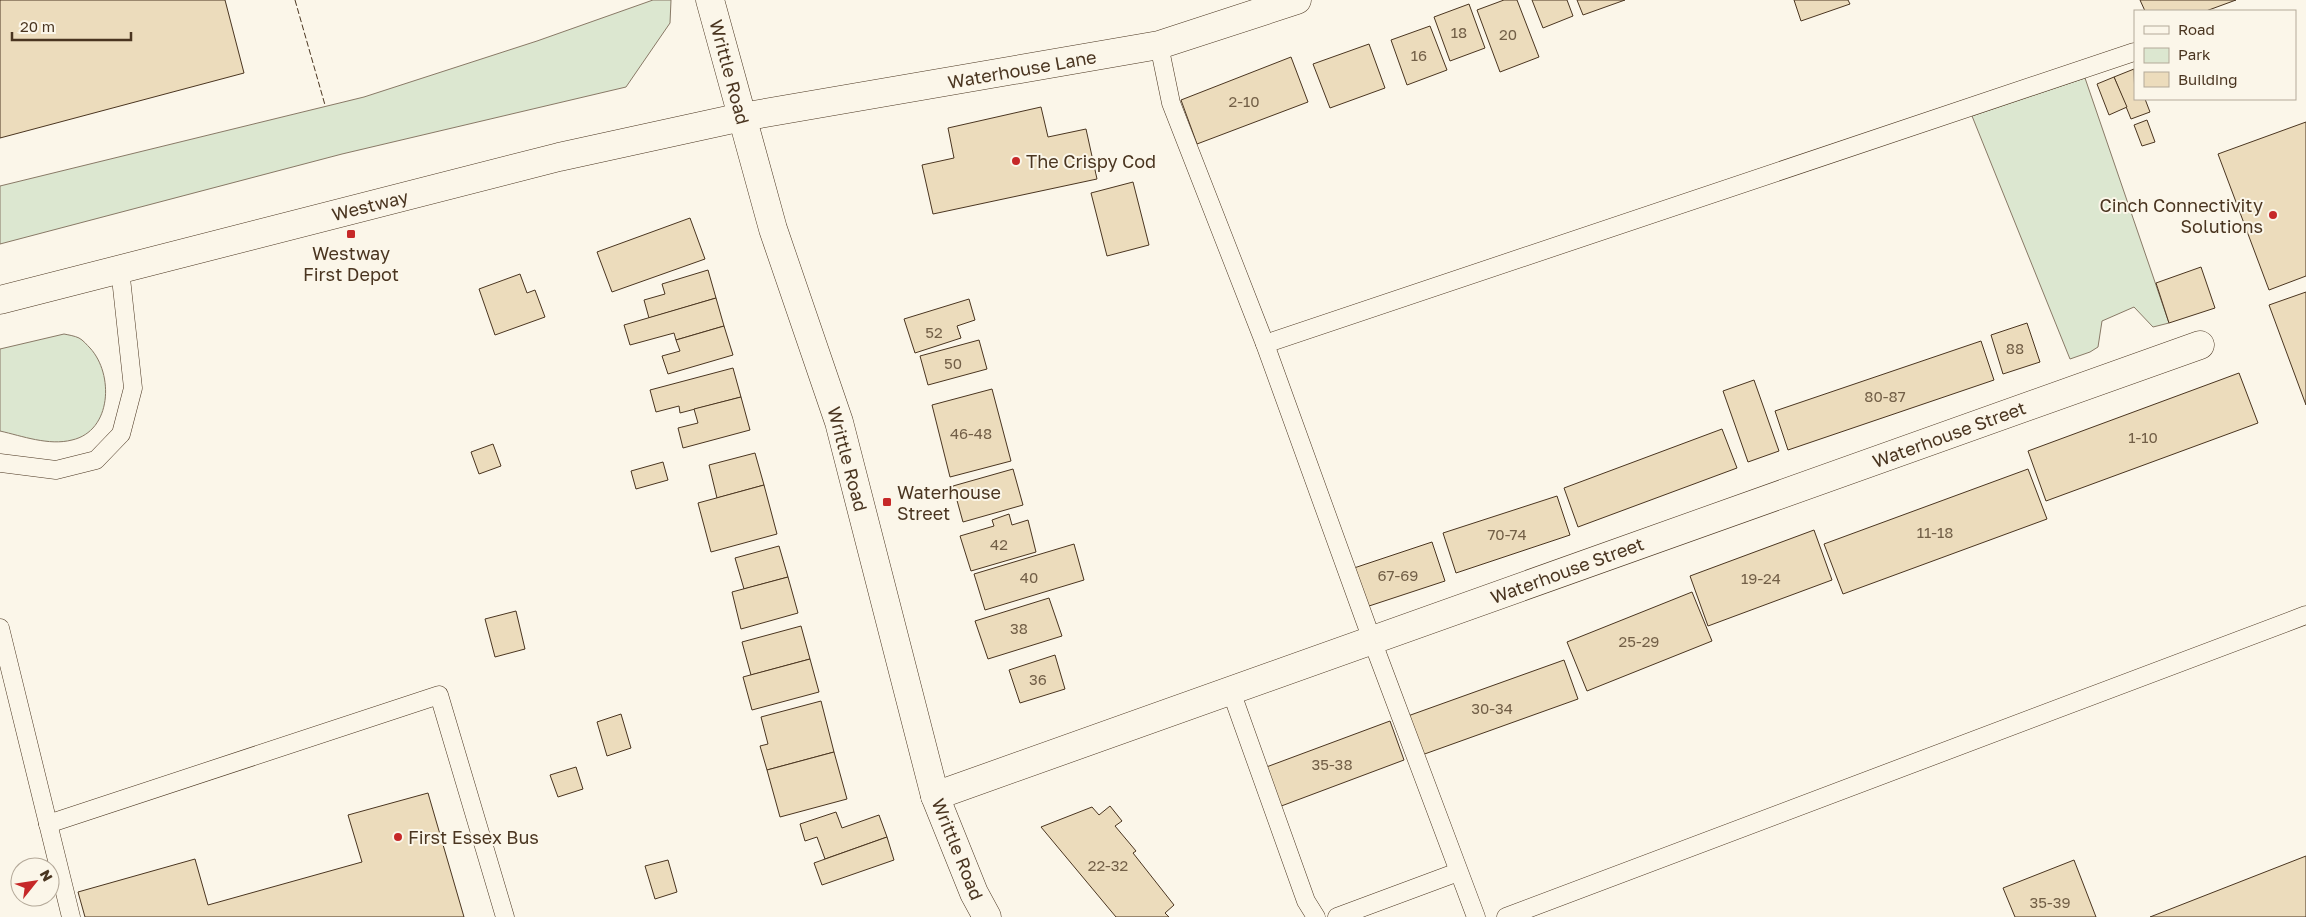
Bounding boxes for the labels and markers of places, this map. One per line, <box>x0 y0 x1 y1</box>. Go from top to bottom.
place label: The Crispy Cod <box>1026 150 1156 172</box>
marker: The Crispy Cod <box>1010 155 1022 167</box>
place label: Cinch Connectivity Solutions <box>2099 194 2263 237</box>
marker: Cinch Connectivity Solutions <box>2267 209 2279 221</box>
marker: Westway First Depot <box>345 228 357 240</box>
place label: Westway First Depot <box>303 242 399 285</box>
place label: Waterhouse Street <box>897 481 1001 524</box>
marker: Waterhouse Street <box>881 496 893 508</box>
place label: First Essex Bus <box>408 826 539 848</box>
marker: First Essex Bus <box>392 831 404 843</box>

